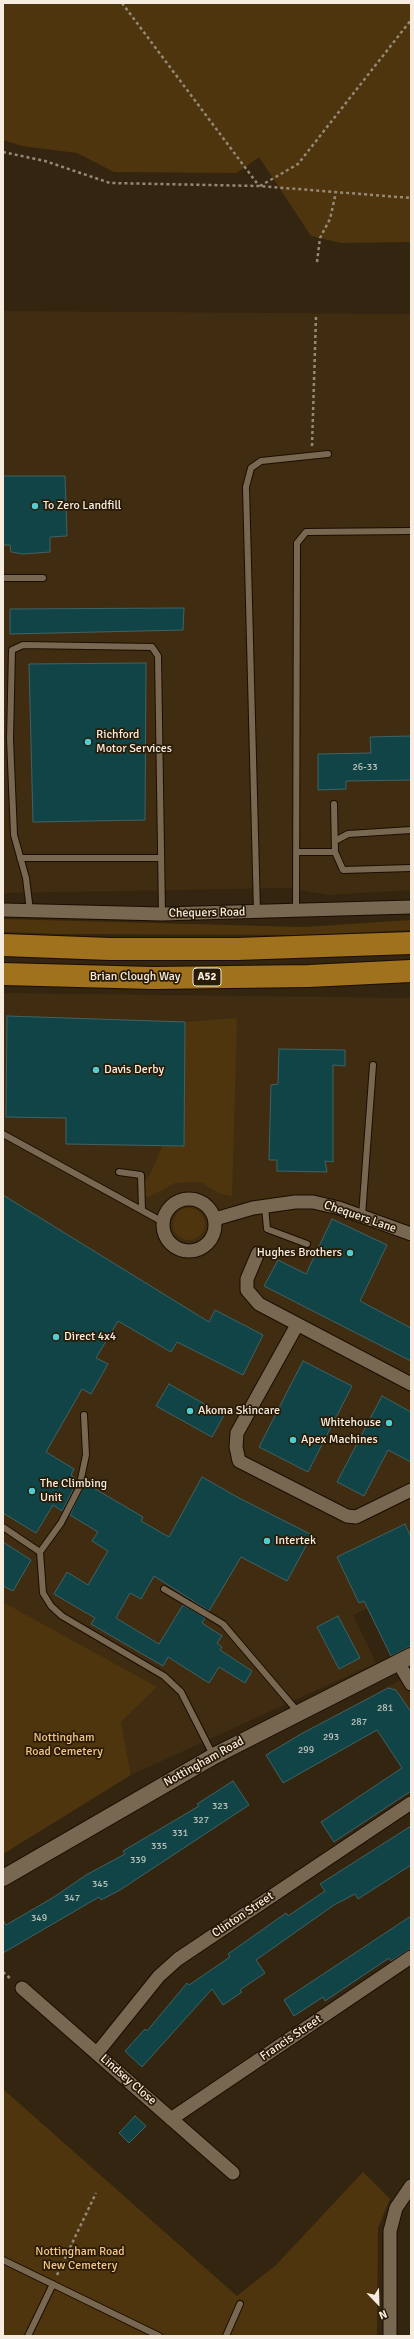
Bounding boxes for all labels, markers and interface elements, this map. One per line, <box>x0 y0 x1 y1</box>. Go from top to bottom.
place label: To Zero Landfill <box>43 499 121 513</box>
marker: To Zero Landfill <box>30 501 40 511</box>
place label: Richford Motor Services <box>96 728 172 756</box>
marker: Richford Motor Services <box>83 737 93 747</box>
house number: 26-33 <box>352 761 378 773</box>
street label: Chequers Road <box>169 905 245 921</box>
road number: A52 <box>193 968 221 986</box>
street label: Brian Clough Way <box>90 970 180 984</box>
place label: Davis Derby <box>104 1063 164 1077</box>
marker: Davis Derby <box>91 1065 101 1075</box>
street label: Chequers Lane <box>322 1198 398 1236</box>
place label: Hughes Brothers <box>257 1246 342 1260</box>
marker: Hughes Brothers <box>345 1248 355 1258</box>
place label: Direct 4x4 <box>64 1330 116 1344</box>
marker: Direct 4x4 <box>51 1332 61 1342</box>
place label: Akoma Skincare <box>198 1404 280 1418</box>
marker: Akoma Skincare <box>185 1406 195 1416</box>
place label: Whitehouse <box>320 1416 381 1430</box>
marker: Whitehouse <box>384 1418 394 1428</box>
place label: Apex Machines <box>301 1433 378 1447</box>
marker: Apex Machines <box>288 1435 298 1445</box>
place label: The Climbing Unit <box>40 1477 107 1505</box>
marker: The Climbing Unit <box>27 1486 37 1496</box>
place label: Intertek <box>275 1534 316 1548</box>
marker: Intertek <box>262 1536 272 1546</box>
house number: 281 <box>377 1702 393 1714</box>
house number: 287 <box>351 1716 367 1728</box>
park label: Nottingham Road Cemetery <box>25 1731 103 1759</box>
house number: 293 <box>323 1731 339 1743</box>
street label: Nottingham Road <box>161 1734 247 1790</box>
house number: 299 <box>298 1744 314 1756</box>
house number: 323 <box>212 1800 228 1812</box>
house number: 327 <box>193 1814 209 1826</box>
house number: 331 <box>172 1827 188 1839</box>
house number: 335 <box>151 1840 167 1852</box>
house number: 339 <box>130 1854 146 1866</box>
house number: 345 <box>92 1878 108 1890</box>
street label: Clinton Street <box>209 1889 277 1941</box>
house number: 347 <box>64 1892 80 1904</box>
house number: 349 <box>31 1912 47 1924</box>
street label: Francis Street <box>257 2012 325 2064</box>
street label: Lindsey Close <box>97 2052 159 2108</box>
park label: Nottingham Road New Cemetery <box>35 2245 125 2273</box>
north arrow <box>358 2283 398 2323</box>
text: N <box>377 2307 389 2322</box>

